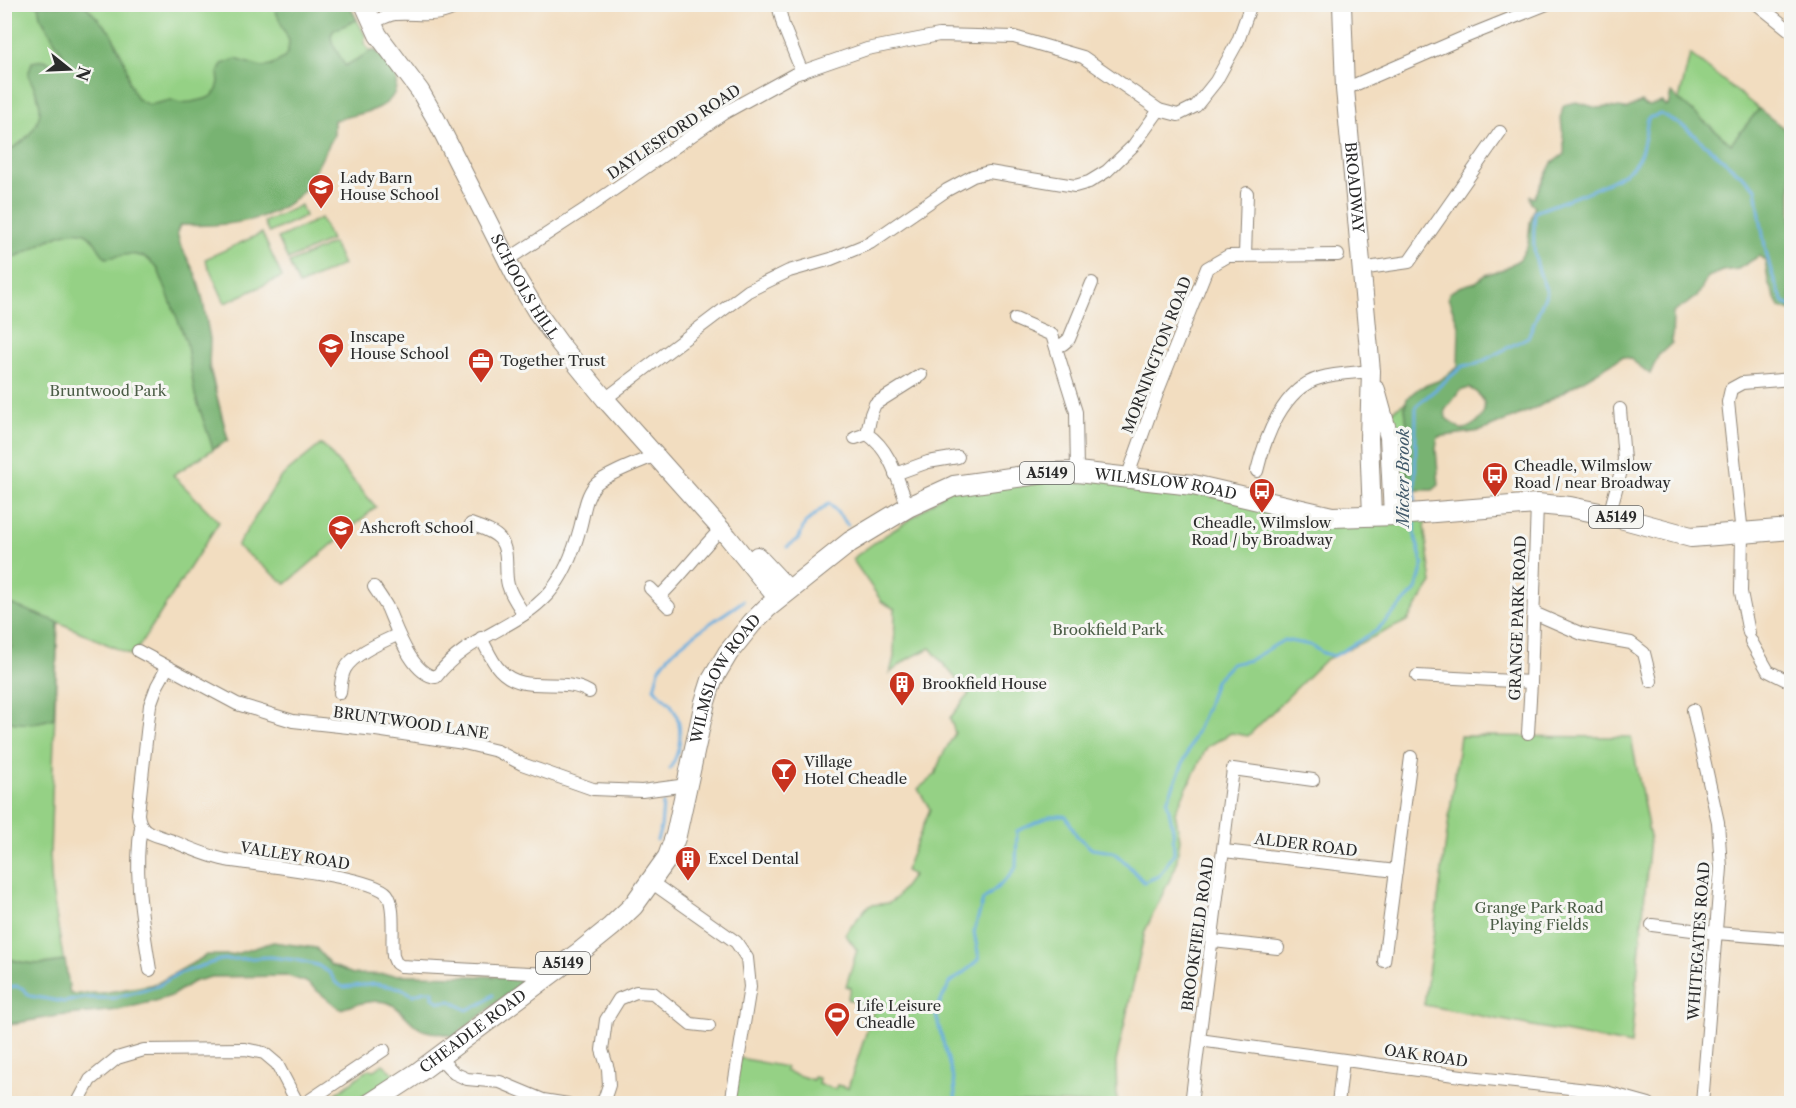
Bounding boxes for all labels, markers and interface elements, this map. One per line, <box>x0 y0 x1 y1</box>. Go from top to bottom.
north arrow <box>39 39 99 99</box>
text: N <box>72 64 95 83</box>
street label: DAYLESFORD ROAD <box>603 80 744 183</box>
street label: BROADWAY <box>1341 141 1368 234</box>
place label: Lady Barn House School <box>340 168 439 204</box>
school or university icon: Lady Barn House School <box>306 172 336 210</box>
street label: SCHOOLS HILL <box>487 231 564 343</box>
street label: MORNINGTON ROAD <box>1118 274 1195 436</box>
place label: Inscape House School <box>350 327 449 363</box>
school or university icon: Inscape House School <box>316 331 346 369</box>
office icon: Together Trust <box>466 346 496 384</box>
place label: Together Trust <box>500 351 606 370</box>
park label: Bruntwood Park <box>50 381 168 400</box>
water label: Micker Brook <box>1393 428 1413 529</box>
place label: Cheadle, Wilmslow Road / near Broadway <box>1514 456 1671 492</box>
bus stop icon: Cheadle, Wilmslow Road / near Broadway <box>1480 460 1510 498</box>
road number: A5149 <box>1020 462 1074 484</box>
street label: WILMSLOW ROAD <box>1092 464 1239 504</box>
bus stop icon: Cheadle, Wilmslow Road / by Broadway <box>1247 476 1277 514</box>
road number: A5149 <box>1589 506 1643 528</box>
school or university icon: Ashcroft School <box>326 513 356 551</box>
place label: Cheadle, Wilmslow Road / by Broadway <box>1191 513 1333 549</box>
place label: Ashcroft School <box>359 518 474 537</box>
street label: GRANGE PARK ROAD <box>1505 535 1530 701</box>
street label: WILMSLOW ROAD <box>686 610 765 746</box>
park label: Brookfield Park <box>1052 620 1165 639</box>
building icon: Brookfield House <box>887 669 917 707</box>
place label: Brookfield House <box>922 674 1047 693</box>
street label: BRUNTWOOD LANE <box>332 702 490 743</box>
place label: Village Hotel Cheadle <box>803 752 907 788</box>
bar icon: Village Hotel Cheadle <box>769 756 799 794</box>
street label: ALDER ROAD <box>1252 829 1359 860</box>
street label: VALLEY ROAD <box>238 837 351 874</box>
building icon: Excel Dental <box>673 844 703 882</box>
place label: Excel Dental <box>708 849 800 868</box>
street label: BROOKFIELD ROAD <box>1177 856 1218 1012</box>
street label: WHITEGATES ROAD <box>1683 861 1714 1022</box>
park label: Grange Park Road Playing Fields <box>1474 898 1604 934</box>
road number: A5149 <box>536 952 590 974</box>
street label: CHEADLE ROAD <box>416 985 530 1077</box>
place label: Life Leisure Cheadle <box>856 996 941 1032</box>
sports icon: Life Leisure Cheadle <box>822 1000 852 1038</box>
street label: OAK ROAD <box>1383 1040 1469 1071</box>

